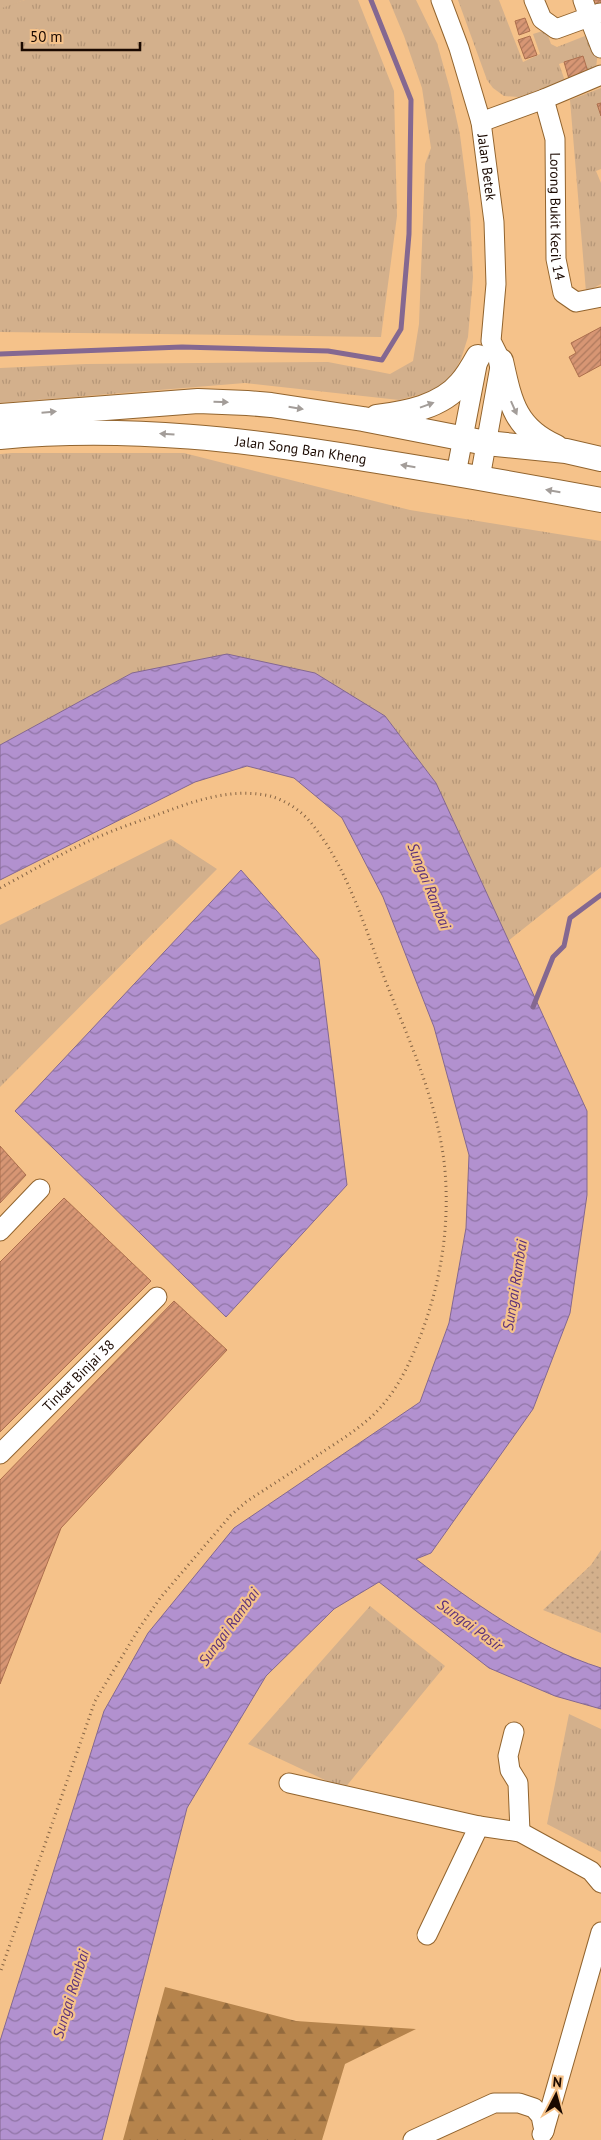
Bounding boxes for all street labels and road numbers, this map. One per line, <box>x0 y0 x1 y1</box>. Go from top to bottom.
street label: Jalan Betek <box>473 132 500 202</box>
street label: Lorong Bukit Kecil 14 <box>546 152 569 282</box>
street label: Jalan Song Ban Kheng <box>233 432 368 468</box>
street label: Tinkat Binjai 38 <box>39 1336 118 1415</box>

